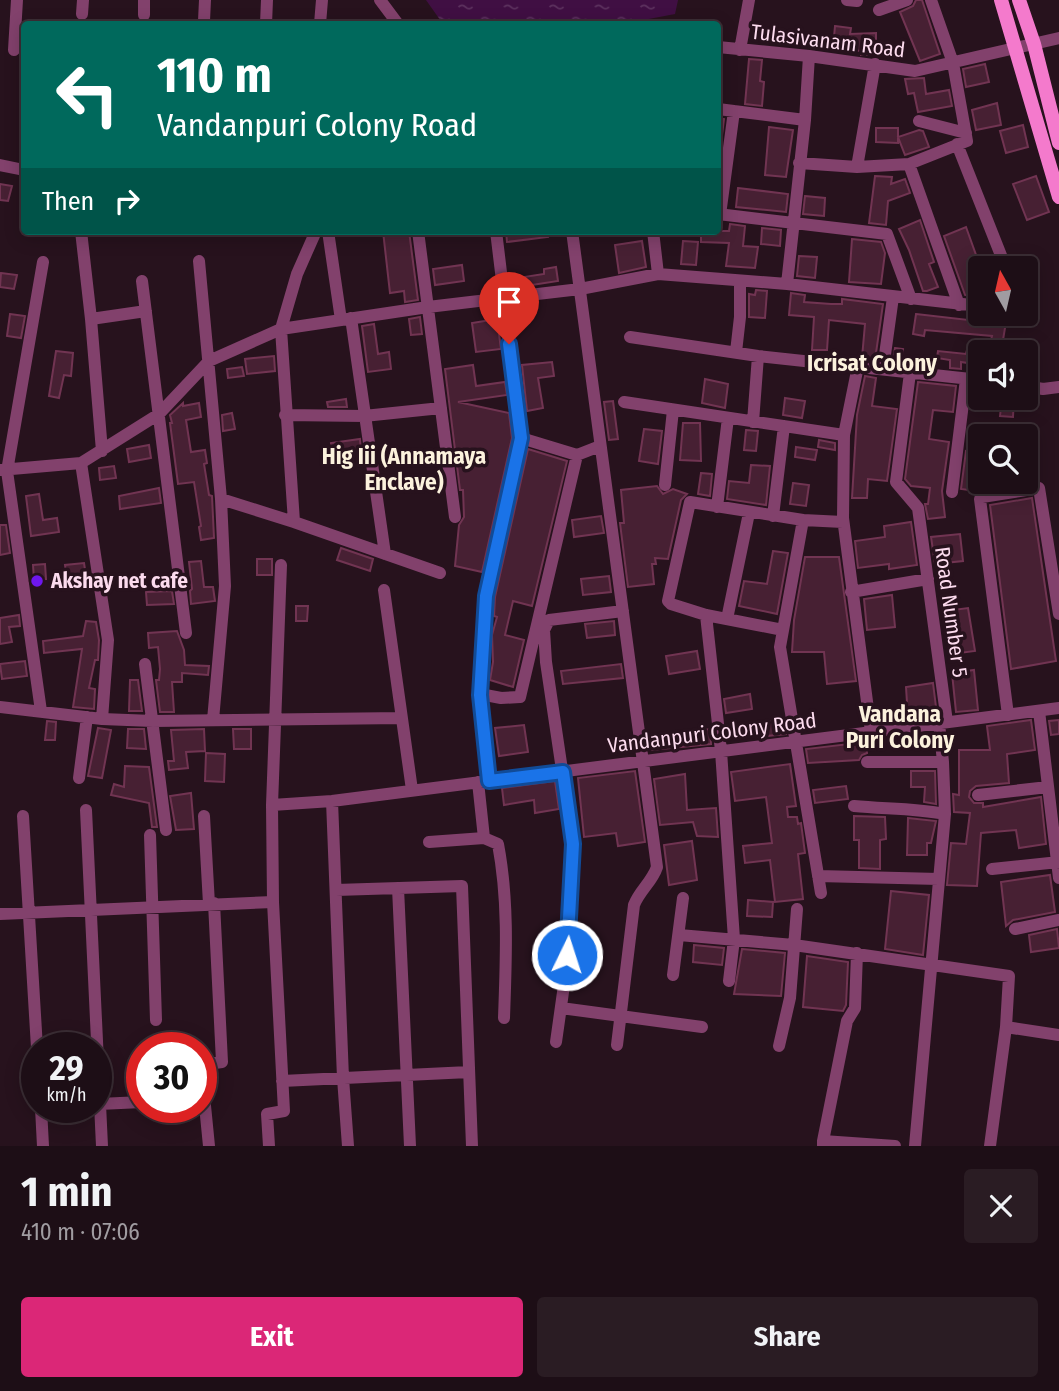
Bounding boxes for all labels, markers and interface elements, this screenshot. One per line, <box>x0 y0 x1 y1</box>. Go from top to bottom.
street label: Tulasivanam Road <box>749 19 907 63</box>
text: 110 m <box>157 46 272 105</box>
icon: left <box>42 49 133 140</box>
text: Vandanpuri Colony Road <box>157 106 477 144</box>
icon: right <box>108 182 146 220</box>
text: Then <box>42 186 94 217</box>
north arrow <box>968 256 1038 326</box>
map controls <box>968 256 1038 494</box>
pin <box>479 272 539 344</box>
icon: arrive <box>490 283 528 321</box>
button: sound <box>968 340 1038 410</box>
district label: Icrisat Colony <box>807 349 938 377</box>
button: search <box>968 424 1038 494</box>
district label: Hig Iii (Annamaya Enclave) <box>322 442 486 496</box>
street label: Road Number 5 <box>929 545 973 679</box>
place label: Akshay net cafe <box>50 568 188 594</box>
marker: Akshay net cafe <box>29 573 45 589</box>
district label: Vandana Puri Colony <box>846 700 955 754</box>
street label: Vandanpuri Colony Road <box>606 707 818 759</box>
position arrow <box>530 918 604 992</box>
speed limit sign: 30 <box>126 1032 217 1123</box>
text: 29 <box>49 1047 84 1089</box>
text: km/h <box>46 1084 87 1106</box>
text: 1 min <box>21 1167 112 1217</box>
button: close <box>964 1169 1038 1243</box>
text: 410 m · 07:06 <box>21 1218 140 1246</box>
button: Exit <box>21 1297 523 1377</box>
button: Share <box>537 1297 1038 1377</box>

